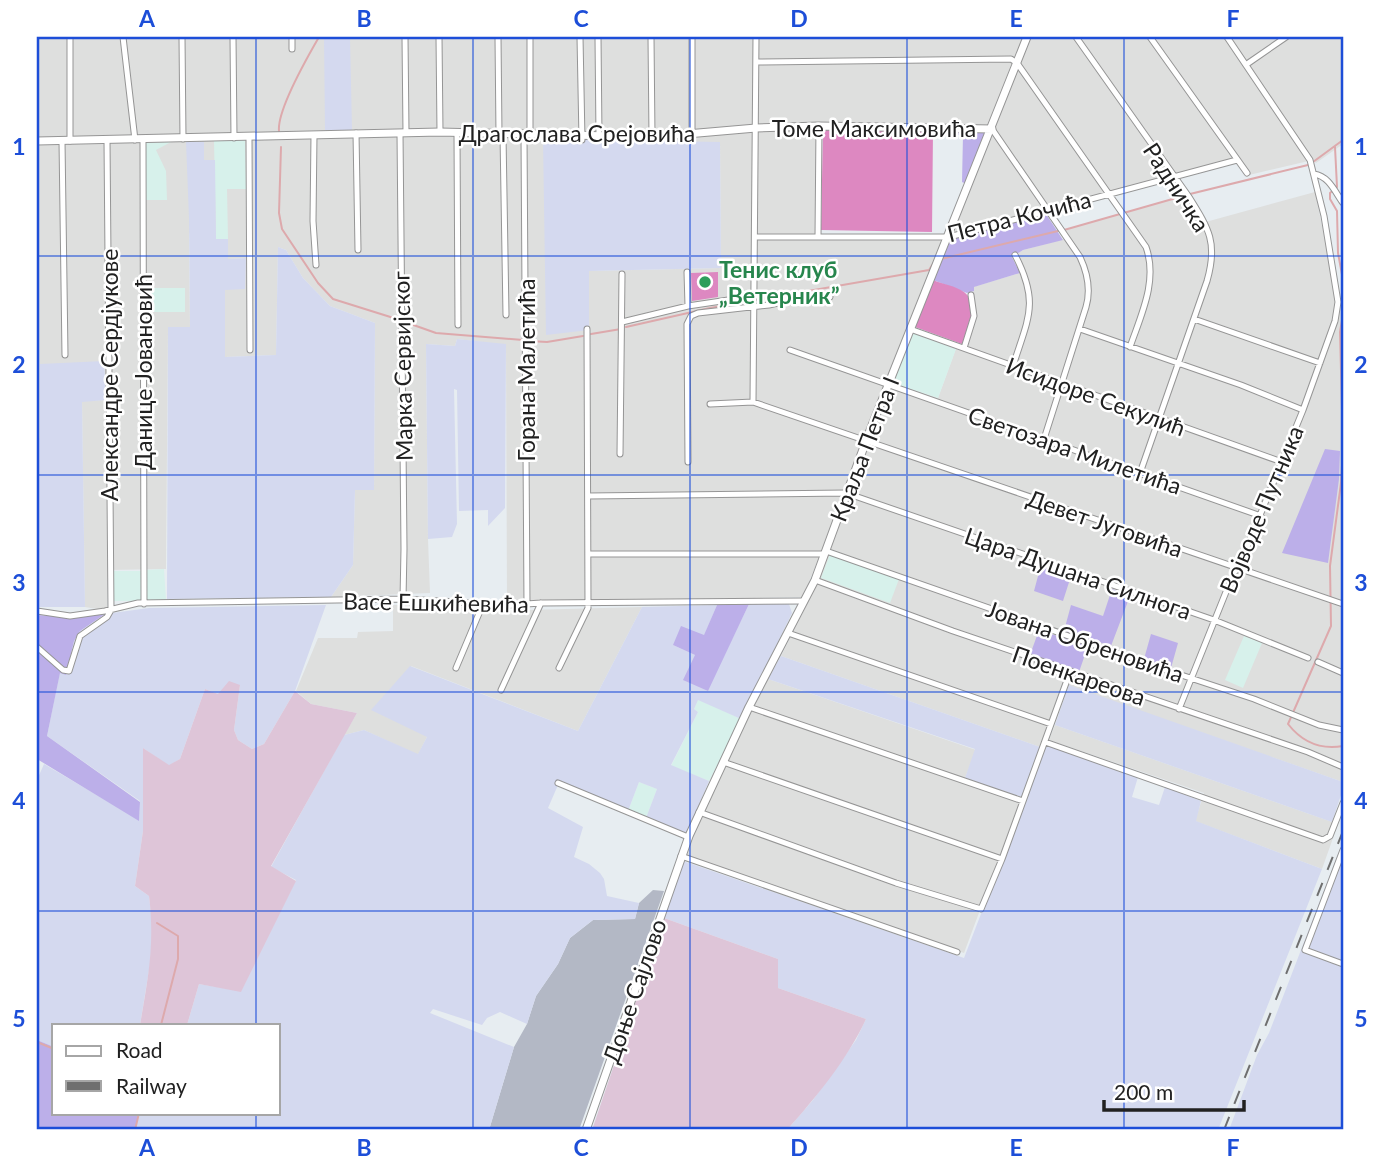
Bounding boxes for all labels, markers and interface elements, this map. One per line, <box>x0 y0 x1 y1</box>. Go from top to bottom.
text: A <box>138 4 156 32</box>
text: B <box>356 4 372 32</box>
text: C <box>573 4 589 32</box>
text: D <box>790 4 808 32</box>
text: E <box>1009 4 1023 32</box>
text: F <box>1226 4 1240 32</box>
street label: Томе Максимовића <box>772 114 976 142</box>
street label: Драгослава Срејовића <box>459 119 695 147</box>
text: 1 <box>12 132 26 160</box>
text: 1 <box>1354 132 1368 160</box>
street label: Радничка <box>1138 137 1216 237</box>
street label: Петра Кочића <box>944 185 1094 247</box>
street label: Александре Сердјукове <box>95 249 123 501</box>
place label: Тенис клуб „Ветерник” <box>719 255 840 309</box>
street label: Марка Сервијског <box>386 270 418 461</box>
street label: Данице Јовановић <box>129 274 157 470</box>
marker: Тенис клуб „Ветерник” <box>697 274 713 290</box>
street label: Горана Малетића <box>512 278 540 462</box>
text: 2 <box>12 350 26 378</box>
text: 2 <box>1354 350 1368 378</box>
street label: Исидоре Секулић <box>1002 351 1190 441</box>
street label: Краља Петра I <box>824 373 904 525</box>
street label: Светозара Милетића <box>965 400 1185 500</box>
street label: Војводе Путника <box>1213 421 1309 597</box>
street label: Девет Југовића <box>1024 483 1186 563</box>
street label: Цара Душана Силнога <box>961 521 1195 625</box>
text: 3 <box>12 568 26 596</box>
text: 3 <box>1354 568 1368 596</box>
street label: Васе Ешкићевића <box>343 586 529 618</box>
street label: Јована Обреновића <box>982 594 1188 688</box>
street label: Поенкареова <box>1009 639 1149 711</box>
text: 4 <box>12 786 26 814</box>
text: 4 <box>1354 786 1368 814</box>
street label: Доње Сајлово <box>596 915 672 1067</box>
text: 5 <box>12 1004 26 1032</box>
text: 5 <box>1354 1004 1368 1032</box>
legend <box>52 1024 280 1114</box>
text: Road <box>116 1037 163 1062</box>
scale bar <box>1104 1069 1244 1113</box>
text: Railway <box>116 1073 187 1098</box>
text: 200 m <box>1114 1079 1173 1104</box>
text: A <box>138 1133 156 1161</box>
text: B <box>356 1133 372 1161</box>
text: C <box>573 1133 589 1161</box>
text: D <box>790 1133 808 1161</box>
text: E <box>1009 1133 1023 1161</box>
text: F <box>1226 1133 1240 1161</box>

